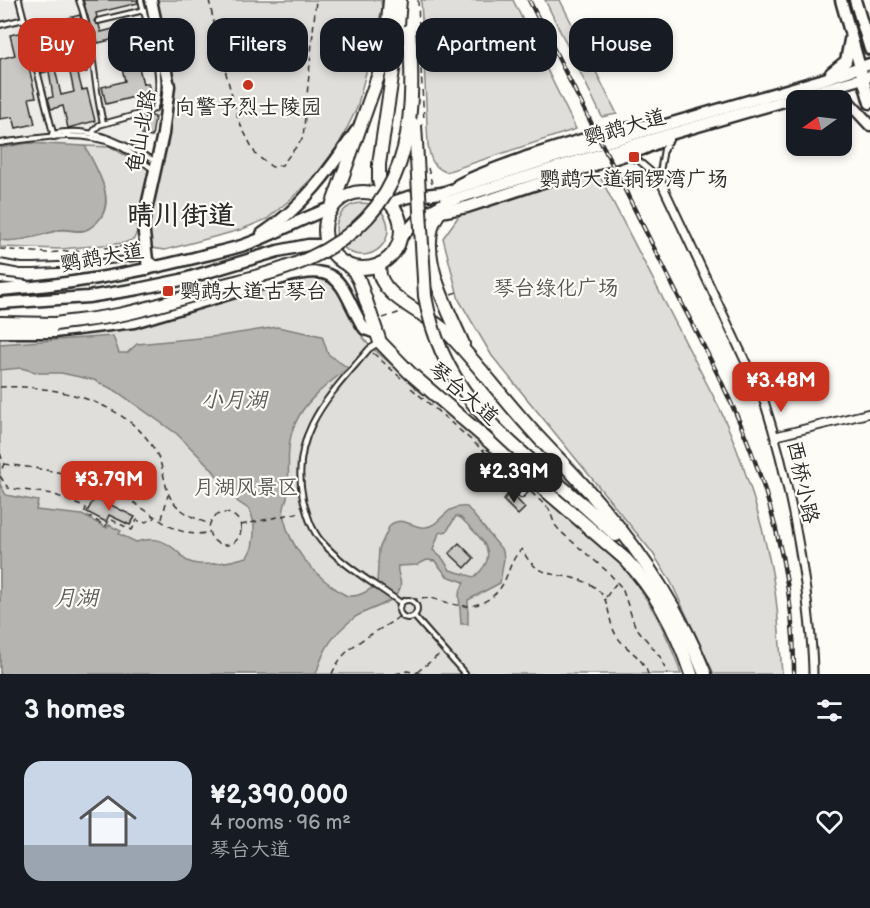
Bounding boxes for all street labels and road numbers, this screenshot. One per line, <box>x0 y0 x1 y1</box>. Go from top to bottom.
street label: 龟山北路 <box>122 88 161 175</box>
street label: 鹦鹉大道 <box>581 104 669 151</box>
street label: 鹦鹉大道 <box>59 238 146 277</box>
street label: 琴台大道 <box>424 356 504 430</box>
street label: 西桥小路 <box>782 438 823 526</box>

